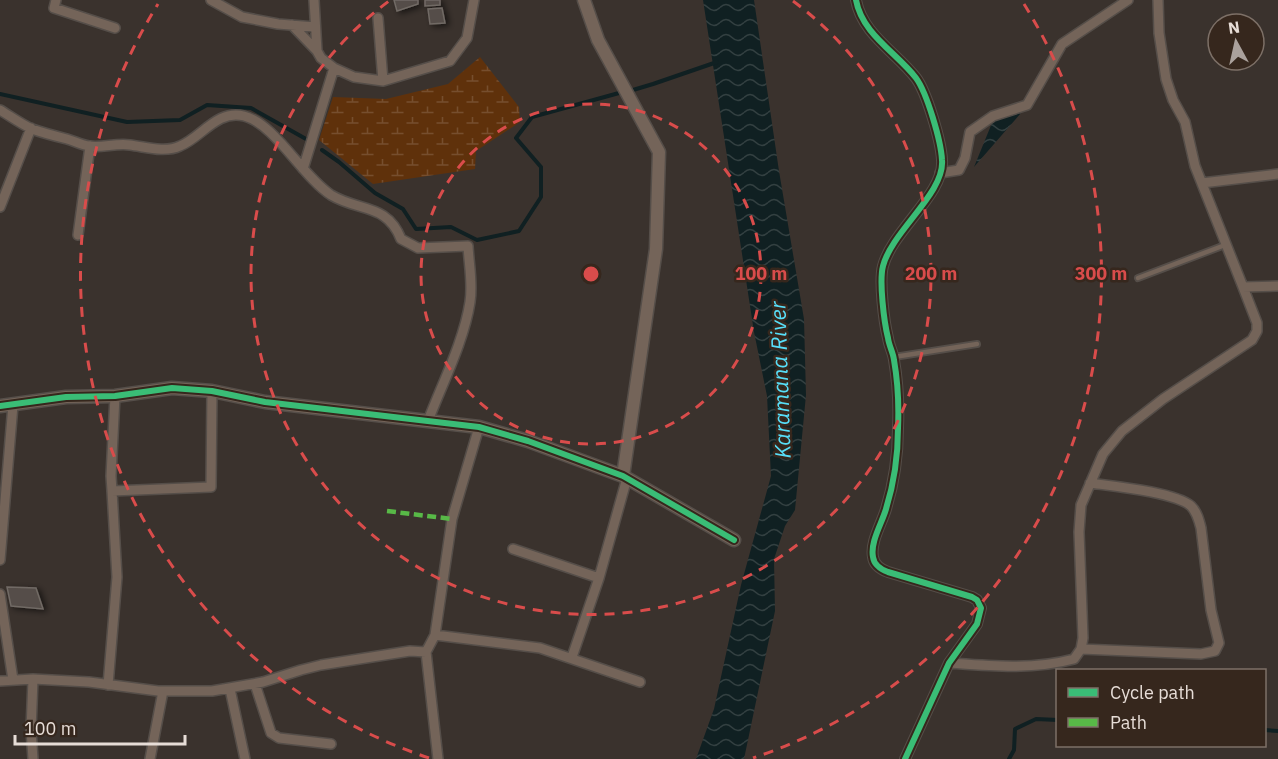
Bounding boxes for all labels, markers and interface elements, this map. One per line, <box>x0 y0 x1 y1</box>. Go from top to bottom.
north arrow <box>1206 12 1266 72</box>
text: N <box>1227 16 1241 38</box>
text: 100 m <box>735 262 787 285</box>
text: 200 m <box>905 262 957 285</box>
text: 300 m <box>1075 262 1127 285</box>
centre of rings <box>581 264 601 284</box>
water label: Karamana River <box>762 300 797 459</box>
legend <box>1056 669 1266 747</box>
text: Cycle path <box>1110 681 1195 704</box>
scale bar <box>15 708 184 746</box>
text: Path <box>1110 711 1147 734</box>
text: 100 m <box>24 717 76 740</box>

